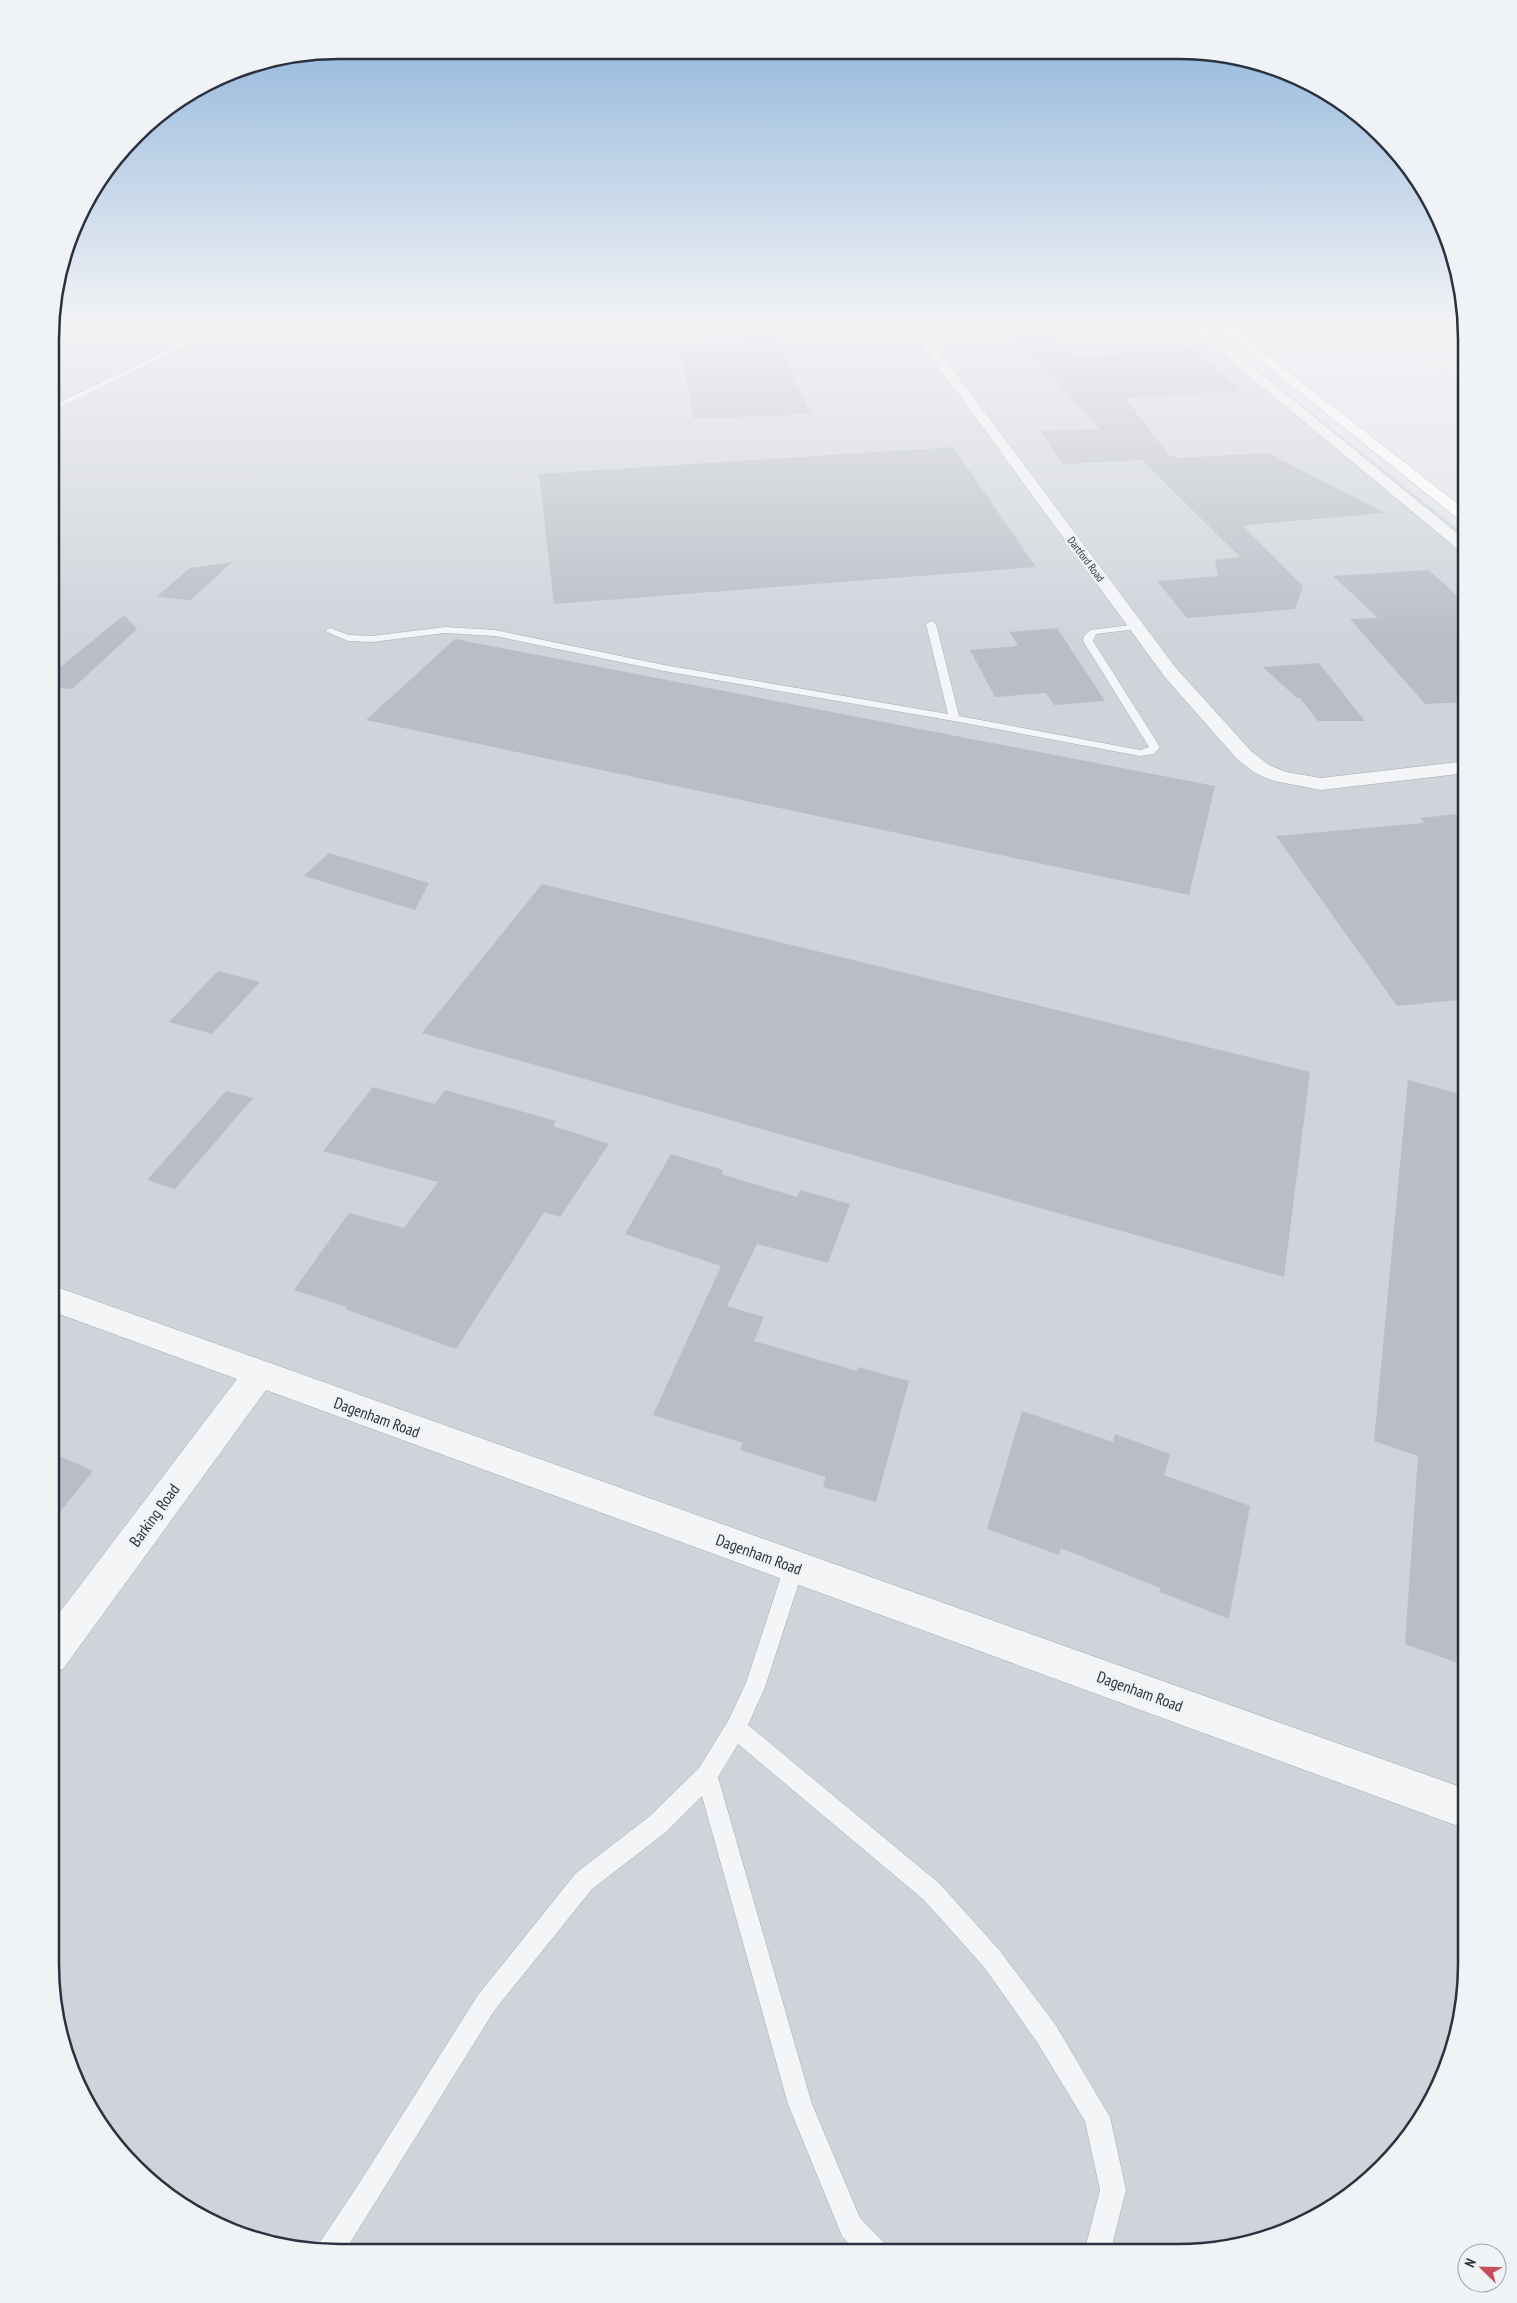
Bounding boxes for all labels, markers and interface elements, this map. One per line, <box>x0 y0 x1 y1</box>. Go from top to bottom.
street label: Dartford Road <box>1065 534 1108 585</box>
street label: Dagenham Road <box>331 1392 423 1442</box>
street label: Barking Road <box>125 1480 183 1550</box>
street label: Dagenham Road <box>713 1529 805 1579</box>
street label: Dagenham Road <box>1094 1666 1186 1716</box>
north arrow <box>1457 2243 1507 2293</box>
text: N <box>1460 2256 1480 2270</box>

